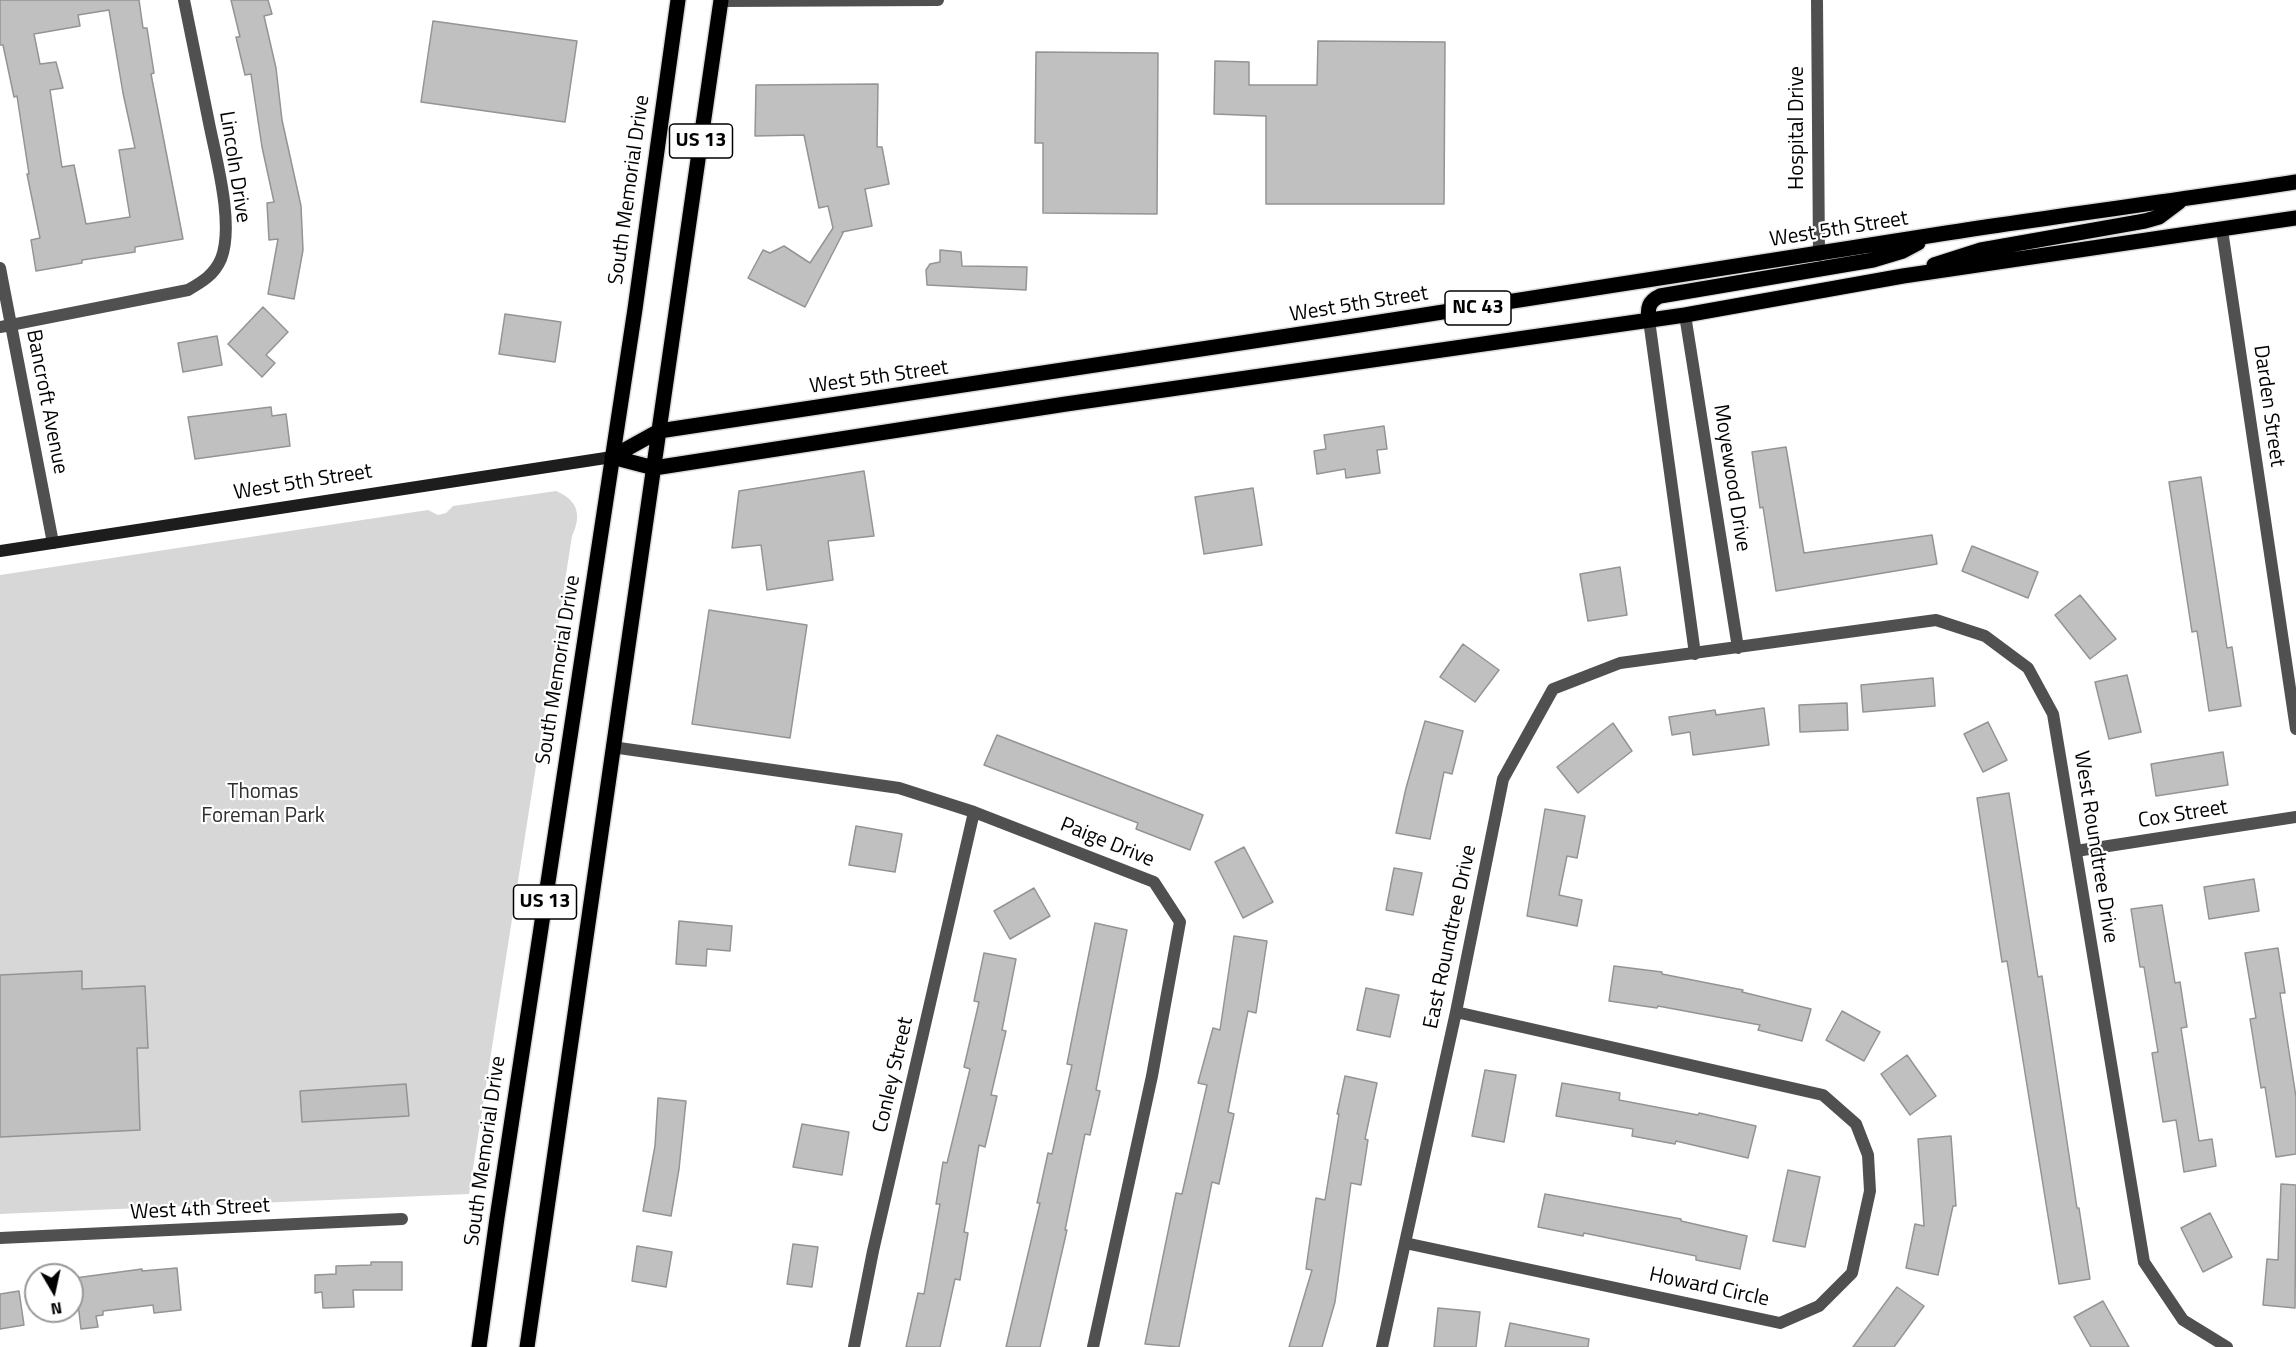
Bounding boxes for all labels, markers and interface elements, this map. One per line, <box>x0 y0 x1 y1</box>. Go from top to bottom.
street label: Hospital Drive <box>1785 66 1811 190</box>
street label: South Memorial Drive <box>604 93 656 287</box>
street label: Lincoln Drive <box>213 109 255 225</box>
road number: US 13 <box>670 124 732 158</box>
street label: West 5th Street <box>1768 207 1910 253</box>
street label: West 5th Street <box>1288 282 1430 328</box>
road number: NC 43 <box>1445 291 1511 325</box>
street label: Bancroft Avenue <box>20 328 72 476</box>
street label: Darden Street <box>2247 343 2289 469</box>
street label: West 5th Street <box>808 356 950 400</box>
street label: Moyewood Drive <box>1707 403 1755 553</box>
street label: West 5th Street <box>232 460 374 506</box>
street label: South Memorial Drive <box>532 573 586 767</box>
street label: West Roundtree Drive <box>2067 749 2123 945</box>
park label: Thomas Foreman Park <box>201 780 325 830</box>
street label: Cox Street <box>2136 795 2230 835</box>
street label: Paige Drive <box>1056 813 1158 873</box>
street label: East Roundtree Drive <box>1419 843 1483 1031</box>
road number: US 13 <box>514 885 576 919</box>
street label: Conley Street <box>868 1015 920 1135</box>
street label: South Memorial Drive <box>460 1054 512 1248</box>
street label: West 4th Street <box>130 1194 270 1226</box>
north arrow <box>24 1263 84 1323</box>
street label: Howard Circle <box>1647 1263 1771 1313</box>
text: N <box>49 1296 64 1322</box>

